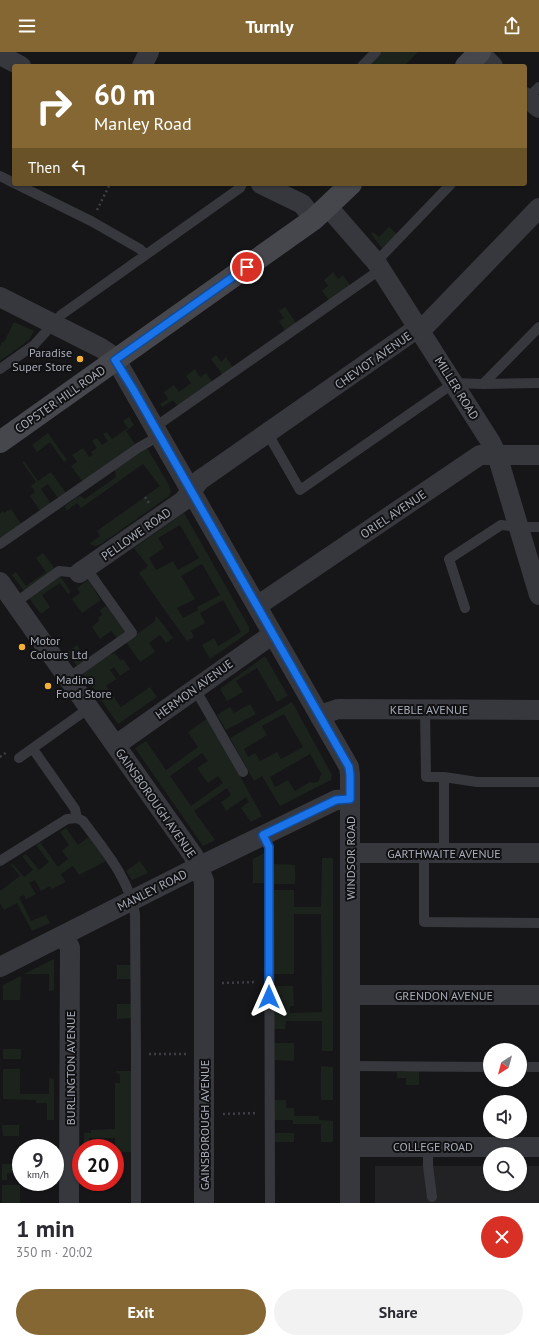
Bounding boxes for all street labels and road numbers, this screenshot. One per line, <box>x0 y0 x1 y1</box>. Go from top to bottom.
street label: CHEVIOT AVENUE <box>332 328 414 392</box>
street label: MILLER ROAD <box>432 354 482 422</box>
street label: COPSTER HILL ROAD <box>12 362 108 436</box>
street label: ORIEL AVENUE <box>357 487 429 541</box>
street label: PELLOWE ROAD <box>98 504 174 564</box>
street label: HERMON AVENUE <box>152 656 236 722</box>
street label: KEBLE AVENUE <box>390 702 468 717</box>
street label: GAINSBOROUGH AVENUE <box>112 745 200 861</box>
street label: WINDSOR ROAD <box>343 816 358 900</box>
street label: GARTHWAITE AVENUE <box>387 846 501 861</box>
street label: MANLEY ROAD <box>115 866 189 914</box>
street label: GRENDON AVENUE <box>395 988 493 1003</box>
street label: BURLINGTON AVENUE <box>63 1011 78 1125</box>
street label: GAINSBOROUGH AVENUE <box>197 1060 212 1190</box>
street label: COLLEGE ROAD <box>393 1139 473 1154</box>

